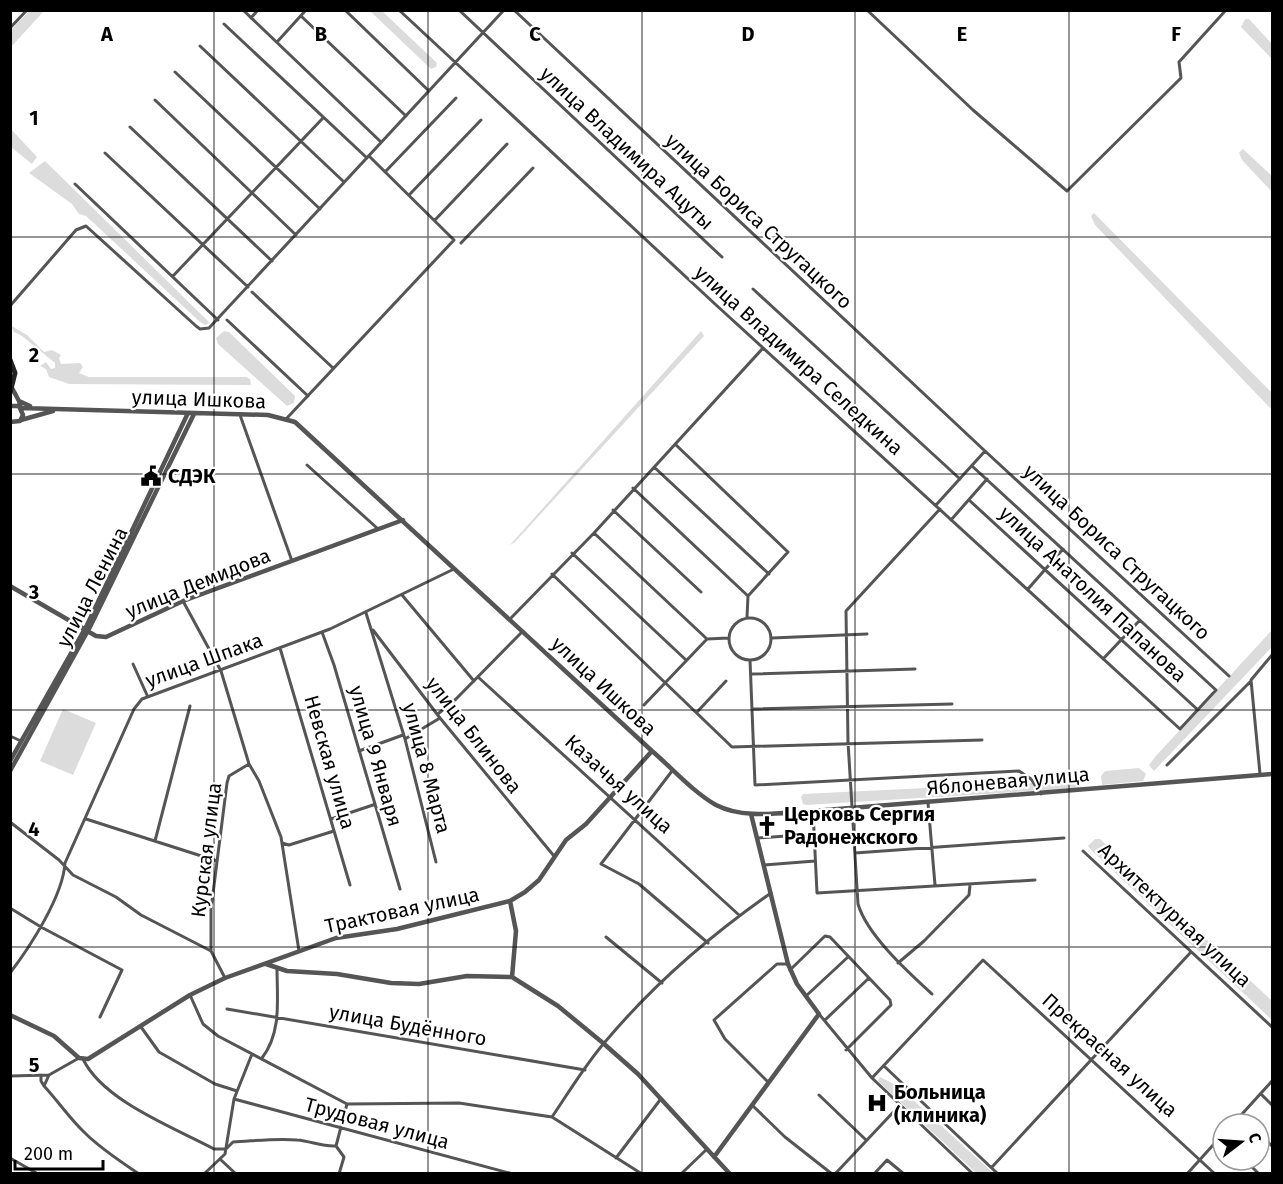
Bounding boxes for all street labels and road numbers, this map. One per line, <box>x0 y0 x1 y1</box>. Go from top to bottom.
street label: улица Владимира Ацуты <box>535 61 719 235</box>
street label: улица Бориса Стругацкого <box>661 128 857 314</box>
street label: улица Владимира Селедкина <box>690 260 908 460</box>
street label: улица Ишкова <box>131 385 267 413</box>
street label: улица Бориса Стругацкого <box>1019 459 1215 645</box>
street label: улица Анатолия Папанова <box>994 501 1192 687</box>
street label: улица Ленина <box>51 523 133 651</box>
street label: улица Демидова <box>122 543 274 623</box>
street label: улица Шпака <box>142 628 266 692</box>
street label: улица Ишкова <box>547 631 661 741</box>
street label: улица Блинова <box>421 672 527 798</box>
street label: улица 9 Января <box>344 683 408 829</box>
street label: Невская улица <box>299 692 361 832</box>
street label: улица 8 Марта <box>398 700 456 836</box>
street label: Казачья улица <box>560 729 678 839</box>
street label: Яблоневая улица <box>926 762 1090 800</box>
street label: Курская улица <box>186 781 226 919</box>
street label: Архитектурная улица <box>1094 838 1256 992</box>
street label: Трактовая улица <box>322 882 482 938</box>
street label: Прекрасная улица <box>1037 988 1183 1122</box>
street label: улица Будённого <box>327 999 489 1051</box>
street label: Трудовая улица <box>302 1092 452 1154</box>

